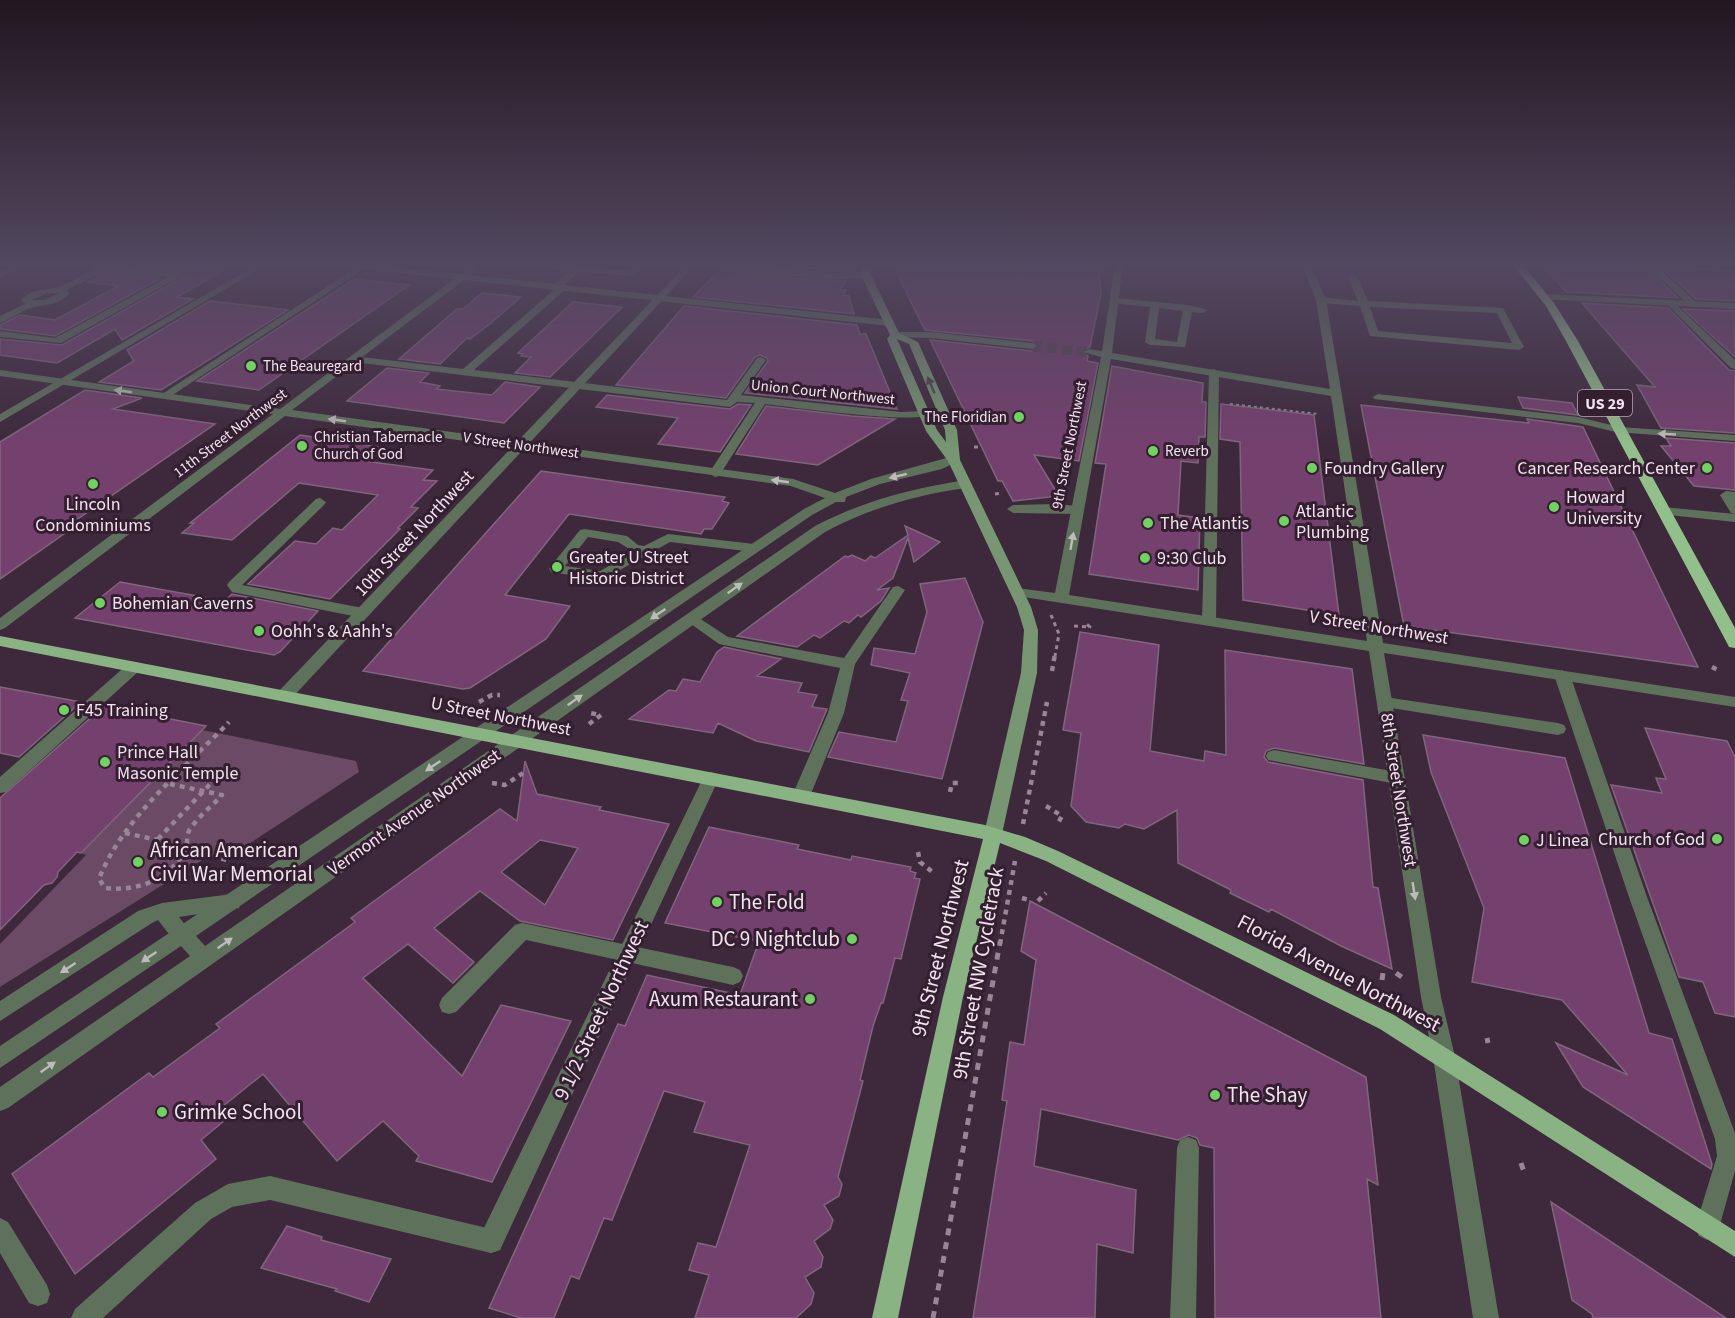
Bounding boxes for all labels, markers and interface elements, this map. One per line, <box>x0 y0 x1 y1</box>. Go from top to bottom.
place label: The Beauregard <box>263 356 362 377</box>
marker: The Beauregard <box>244 359 258 373</box>
street label: Union Court Northwest <box>750 375 896 410</box>
one-way arrow <box>927 376 936 393</box>
street label: 9th Street Northwest <box>1047 379 1092 511</box>
street label: 11th Street Northwest <box>169 384 291 483</box>
one-way arrow <box>113 386 132 395</box>
road number: US 29 <box>1578 390 1632 416</box>
place label: The Floridian <box>924 407 1007 428</box>
marker: The Floridian <box>1012 410 1026 424</box>
one-way arrow <box>327 415 346 424</box>
place label: Christian Tabernacle Church of God <box>314 427 442 465</box>
street label: V Street Northwest <box>462 427 580 464</box>
one-way arrow <box>1657 429 1676 439</box>
marker: Christian Tabernacle Church of God <box>295 439 309 453</box>
place label: Reverb <box>1165 441 1209 462</box>
marker: Reverb <box>1146 444 1160 458</box>
place label: Foundry Gallery <box>1324 456 1445 481</box>
place label: Cancer Research Center <box>1517 456 1696 481</box>
marker: Foundry Gallery <box>1305 461 1319 475</box>
marker: Cancer Research Center <box>1700 461 1714 475</box>
street label: 10th Street Northwest <box>349 465 480 602</box>
one-way arrow <box>889 471 907 481</box>
marker: Lincoln Condominiums <box>86 477 100 491</box>
one-way arrow <box>770 477 789 486</box>
place label: Howard University <box>1566 485 1642 531</box>
place label: Lincoln Condominiums <box>35 492 151 538</box>
place label: Atlantic Plumbing <box>1296 499 1369 545</box>
marker: Howard University <box>1547 500 1561 514</box>
place label: The Atlantis <box>1160 511 1249 536</box>
marker: Atlantic Plumbing <box>1277 514 1291 528</box>
marker: The Atlantis <box>1141 516 1155 530</box>
one-way arrow <box>1068 532 1077 551</box>
place label: Greater U Street Historic District <box>569 545 689 591</box>
place label: 9:30 Club <box>1157 546 1227 571</box>
marker: 9:30 Club <box>1138 551 1152 565</box>
marker: Greater U Street Historic District <box>550 560 564 574</box>
one-way arrow <box>726 582 742 594</box>
place label: Bohemian Caverns <box>112 591 253 616</box>
marker: Bohemian Caverns <box>93 596 107 610</box>
street label: V Street Northwest <box>1308 604 1450 651</box>
one-way arrow <box>650 608 666 620</box>
place label: Oohh's & Aahh's <box>271 619 393 644</box>
marker: Oohh's & Aahh's <box>252 624 266 638</box>
street label: U Street Northwest <box>429 691 573 742</box>
one-way arrow <box>566 694 582 706</box>
place label: F45 Training <box>76 698 168 723</box>
marker: F45 Training <box>57 703 71 717</box>
street label: 8th Street Northwest <box>1374 711 1423 869</box>
place label: Prince Hall Masonic Temple <box>117 740 238 786</box>
street label: Vermont Avenue Northwest <box>323 743 506 882</box>
marker: Prince Hall Masonic Temple <box>98 755 112 769</box>
one-way arrow <box>425 760 441 772</box>
place label: Church of God <box>1598 827 1705 852</box>
place label: J Linea <box>1536 828 1589 853</box>
marker: Church of God <box>1710 832 1724 846</box>
marker: J Linea <box>1517 833 1531 847</box>
place label: African American Civil War Memorial <box>150 835 313 889</box>
marker: African American Civil War Memorial <box>131 855 145 869</box>
street label: 9th Street Northwest <box>903 856 977 1040</box>
street label: 9th Street NW Cycletrack <box>945 864 1012 1082</box>
one-way arrow <box>1410 882 1419 901</box>
place label: The Fold <box>729 887 805 917</box>
marker: The Fold <box>710 895 724 909</box>
street label: Florida Avenue Northwest <box>1232 907 1446 1039</box>
street label: 9 1/2 Street Northwest <box>546 915 656 1105</box>
place label: DC 9 Nightclub <box>711 924 840 954</box>
marker: DC 9 Nightclub <box>845 932 859 946</box>
one-way arrow <box>217 937 233 949</box>
one-way arrow <box>141 952 158 963</box>
one-way arrow <box>60 962 76 974</box>
place label: Axum Restaurant <box>649 984 798 1014</box>
marker: Axum Restaurant <box>803 992 817 1006</box>
one-way arrow <box>40 1062 56 1073</box>
place label: The Shay <box>1227 1080 1308 1110</box>
marker: The Shay <box>1208 1088 1222 1102</box>
place label: Grimke School <box>174 1097 302 1127</box>
marker: Grimke School <box>155 1105 169 1119</box>

